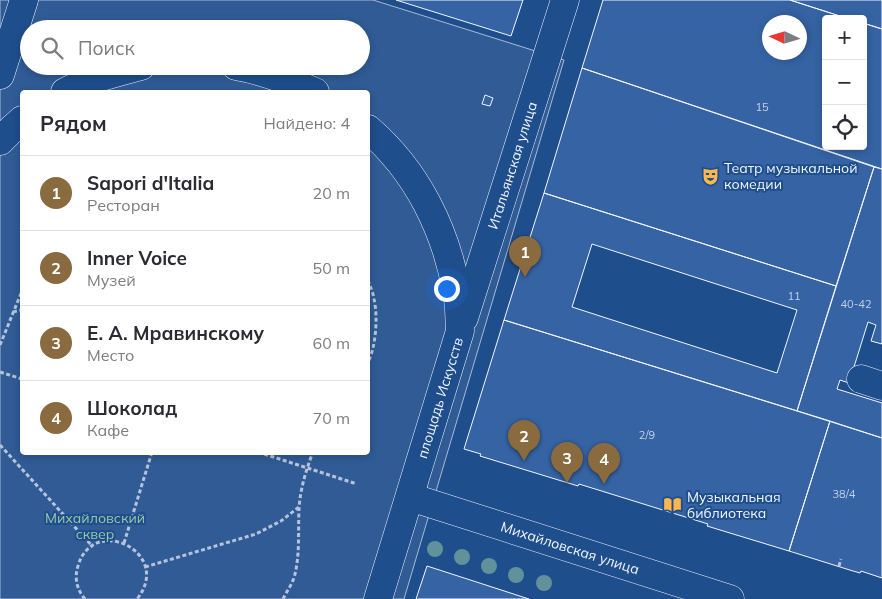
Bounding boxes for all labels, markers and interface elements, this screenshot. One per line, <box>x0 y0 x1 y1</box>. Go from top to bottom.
north arrow <box>762 15 807 60</box>
map controls <box>822 15 867 150</box>
button: + <box>822 15 867 60</box>
search box <box>20 20 370 75</box>
icon: search <box>38 34 66 62</box>
text: Поиск <box>78 36 135 60</box>
button: − <box>822 60 867 105</box>
street label: Итальянская улица <box>484 99 541 232</box>
house number: 15 <box>755 100 769 114</box>
button: locate <box>822 105 867 150</box>
text: Рядом <box>40 110 107 136</box>
text: Найдено: 4 <box>264 113 350 133</box>
place label: Театр музыкальной комедии <box>724 159 858 193</box>
theatre icon: Театр музыкальной комедии <box>700 166 720 186</box>
text: Sapori d'Italia <box>87 171 214 195</box>
text: 1 <box>51 183 61 203</box>
text: 20 m <box>313 183 350 203</box>
text: Ресторан <box>87 195 160 215</box>
pin: 1 <box>509 236 541 277</box>
text: Inner Voice <box>87 246 187 270</box>
text: 2 <box>51 258 61 278</box>
text: 50 m <box>313 258 350 278</box>
text: Музей <box>87 270 136 290</box>
your location <box>434 276 460 302</box>
house number: 11 <box>787 289 801 303</box>
house number: 40-42 <box>840 297 872 311</box>
text: Е. А. Мравинскому <box>87 321 264 345</box>
text: 3 <box>51 333 61 353</box>
text: 60 m <box>313 333 350 353</box>
street label: площадь Искусств <box>413 335 467 461</box>
text: Место <box>87 345 134 365</box>
text: Шоколад <box>87 396 177 420</box>
text: 4 <box>51 408 61 428</box>
text: 70 m <box>313 408 350 428</box>
text: Кафе <box>87 420 129 440</box>
pin: 2 <box>508 420 540 461</box>
house number: 2/9 <box>639 428 655 442</box>
pin: 3 <box>551 442 583 483</box>
pin: 4 <box>588 443 620 484</box>
house number: 38/4 <box>833 487 856 501</box>
place label: Музыкальная библиотека <box>687 488 781 522</box>
library icon: Музыкальная библиотека <box>663 495 683 515</box>
park label: Михайловский сквер <box>45 509 145 543</box>
street label: Михайловская улица <box>499 518 642 579</box>

